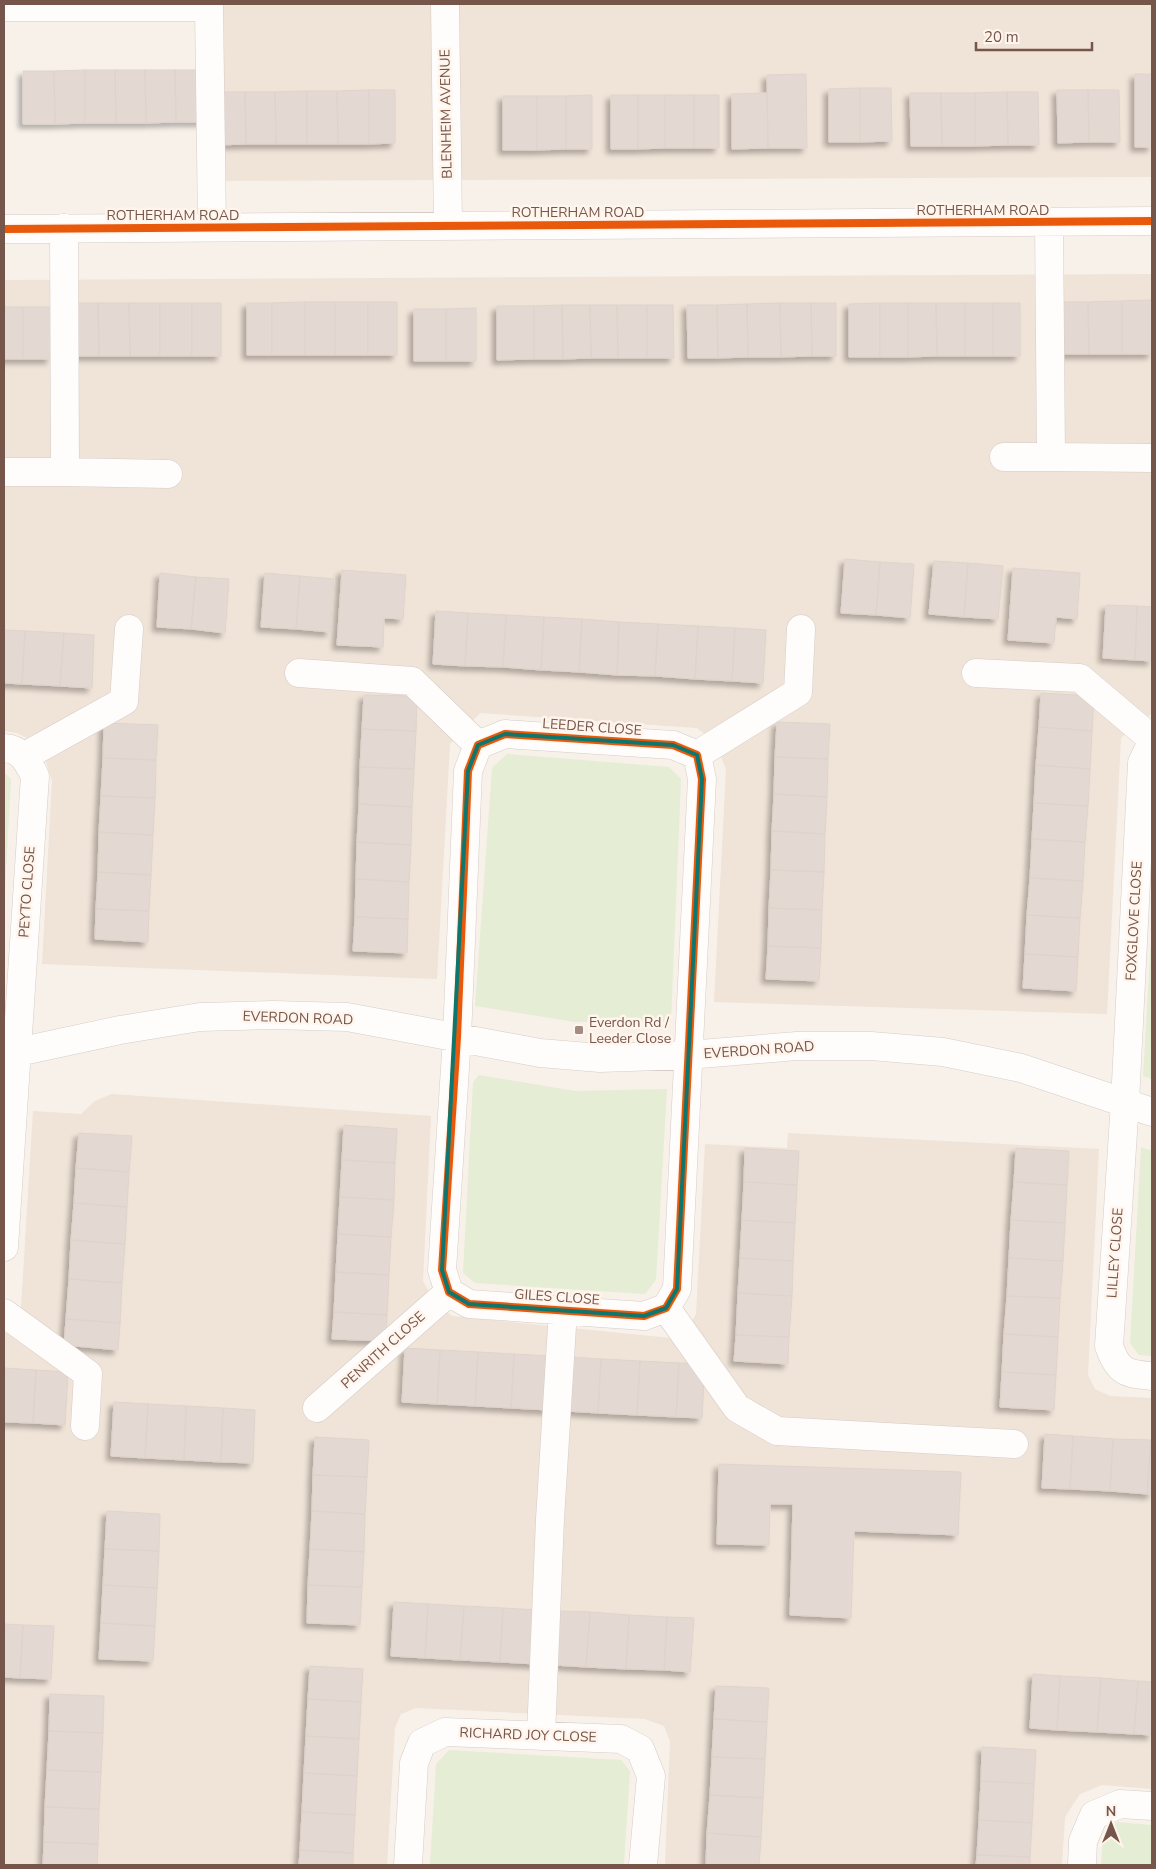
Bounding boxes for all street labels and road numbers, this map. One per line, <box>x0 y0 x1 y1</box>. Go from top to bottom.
street label: BLENHEIM AVENUE <box>435 49 457 179</box>
street label: ROTHERHAM ROAD <box>917 201 1049 220</box>
street label: ROTHERHAM ROAD <box>512 203 644 222</box>
street label: ROTHERHAM ROAD <box>107 206 239 225</box>
street label: LEEDER CLOSE <box>542 714 642 740</box>
street label: PEYTO CLOSE <box>14 846 40 938</box>
street label: FOXGLOVE CLOSE <box>1121 861 1147 981</box>
street label: EVERDON ROAD <box>242 1007 354 1029</box>
street label: EVERDON ROAD <box>703 1037 815 1063</box>
street label: LILLEY CLOSE <box>1102 1207 1128 1299</box>
street label: GILES CLOSE <box>514 1285 600 1309</box>
street label: PENRITH CLOSE <box>337 1307 429 1393</box>
street label: RICHARD JOY CLOSE <box>459 1723 597 1747</box>

